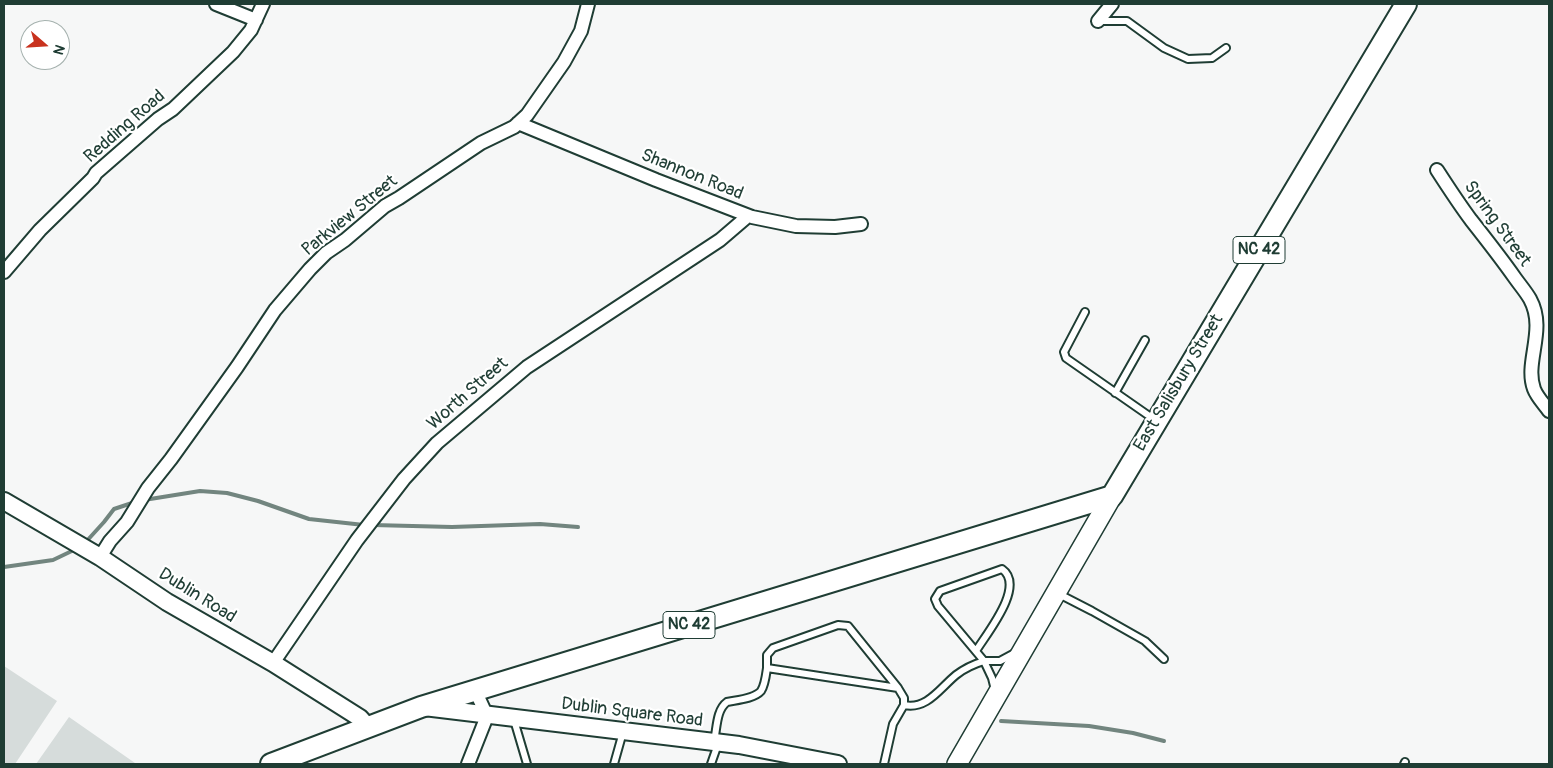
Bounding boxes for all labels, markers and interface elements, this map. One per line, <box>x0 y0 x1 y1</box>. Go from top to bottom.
north arrow <box>20 20 70 70</box>
text: N <box>49 42 68 57</box>
street label: Redding Road <box>80 86 170 168</box>
street label: Shannon Road <box>638 145 746 205</box>
street label: Parkview Street <box>298 171 402 261</box>
street label: Spring Street <box>1459 177 1535 271</box>
road number: NC 42 <box>1233 236 1285 264</box>
street label: East Salisbury Street <box>1130 311 1228 455</box>
street label: Worth Street <box>423 353 513 435</box>
street label: Dublin Road <box>154 564 240 628</box>
road number: NC 42 <box>663 612 715 638</box>
street label: Dublin Square Road <box>560 694 704 732</box>

